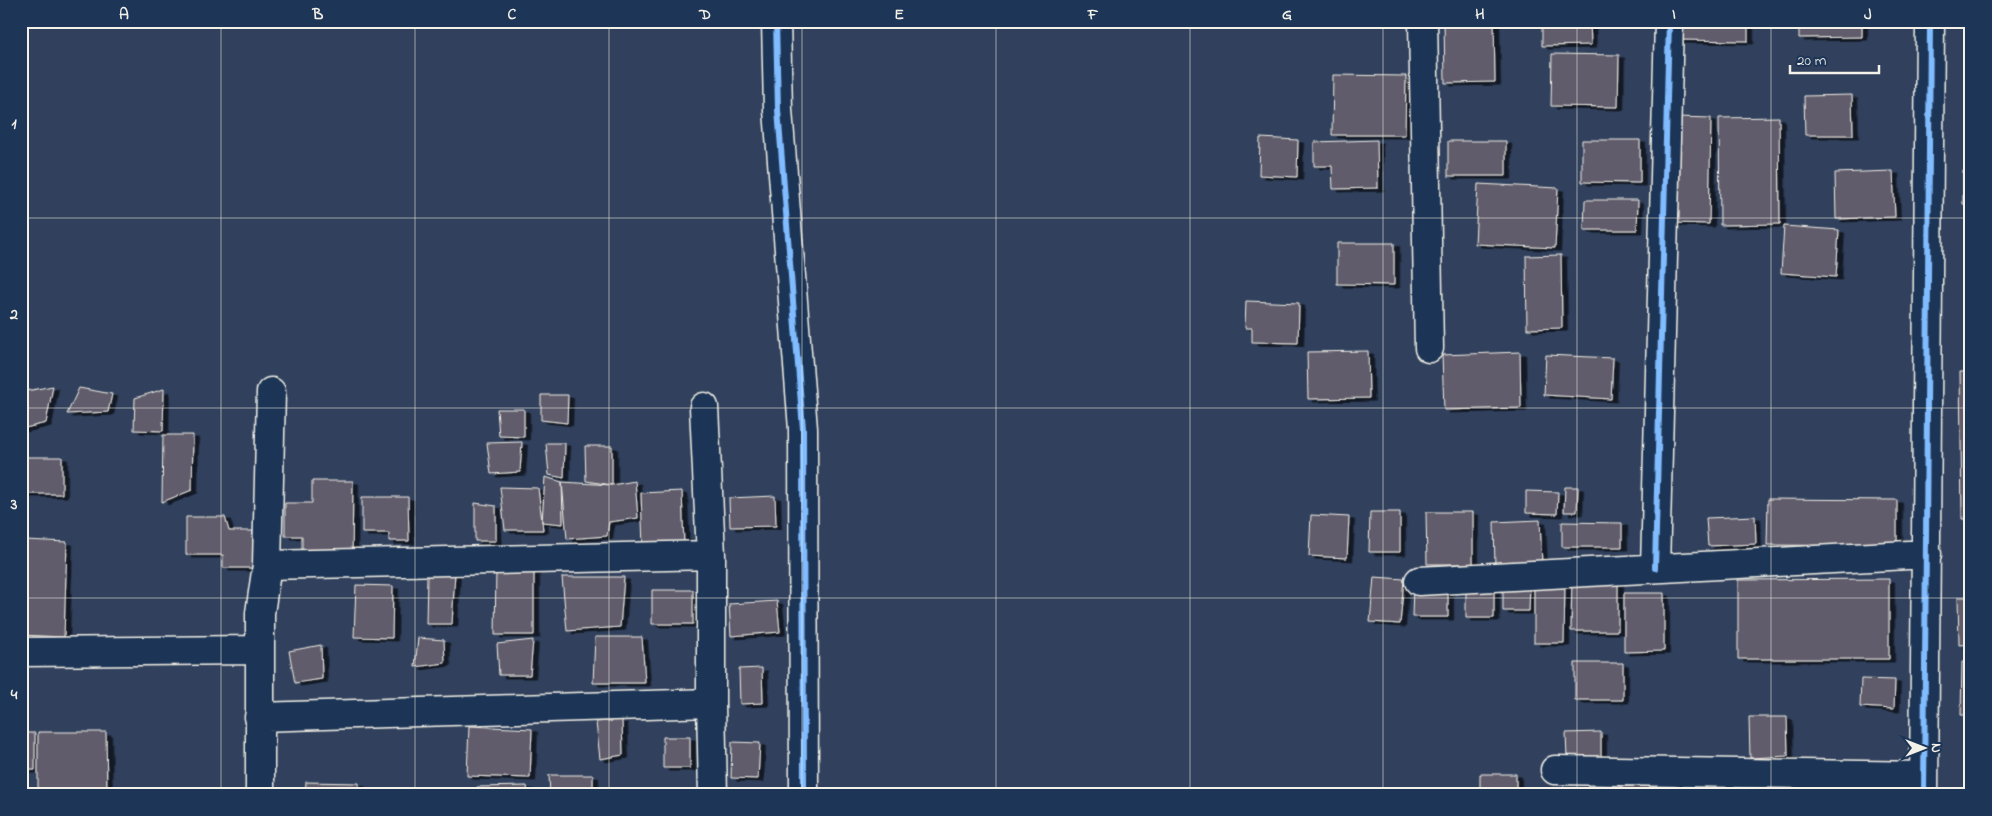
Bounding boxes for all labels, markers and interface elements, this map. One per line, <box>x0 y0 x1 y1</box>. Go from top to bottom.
text: A <box>119 3 129 27</box>
text: B <box>312 3 324 27</box>
text: C <box>508 3 517 27</box>
text: D <box>698 3 711 27</box>
text: E <box>894 3 904 27</box>
text: F <box>1087 3 1099 27</box>
text: G <box>1282 3 1292 27</box>
text: H <box>1475 3 1485 27</box>
text: I <box>1672 3 1676 27</box>
text: J <box>1864 3 1872 27</box>
scale bar <box>1790 42 1878 74</box>
text: 20 m <box>1797 50 1827 72</box>
text: 1 <box>11 112 17 136</box>
text: 2 <box>9 303 18 327</box>
text: 3 <box>10 493 18 517</box>
text: 4 <box>10 683 18 707</box>
north arrow <box>1900 724 1950 774</box>
text: N <box>1925 743 1946 753</box>

